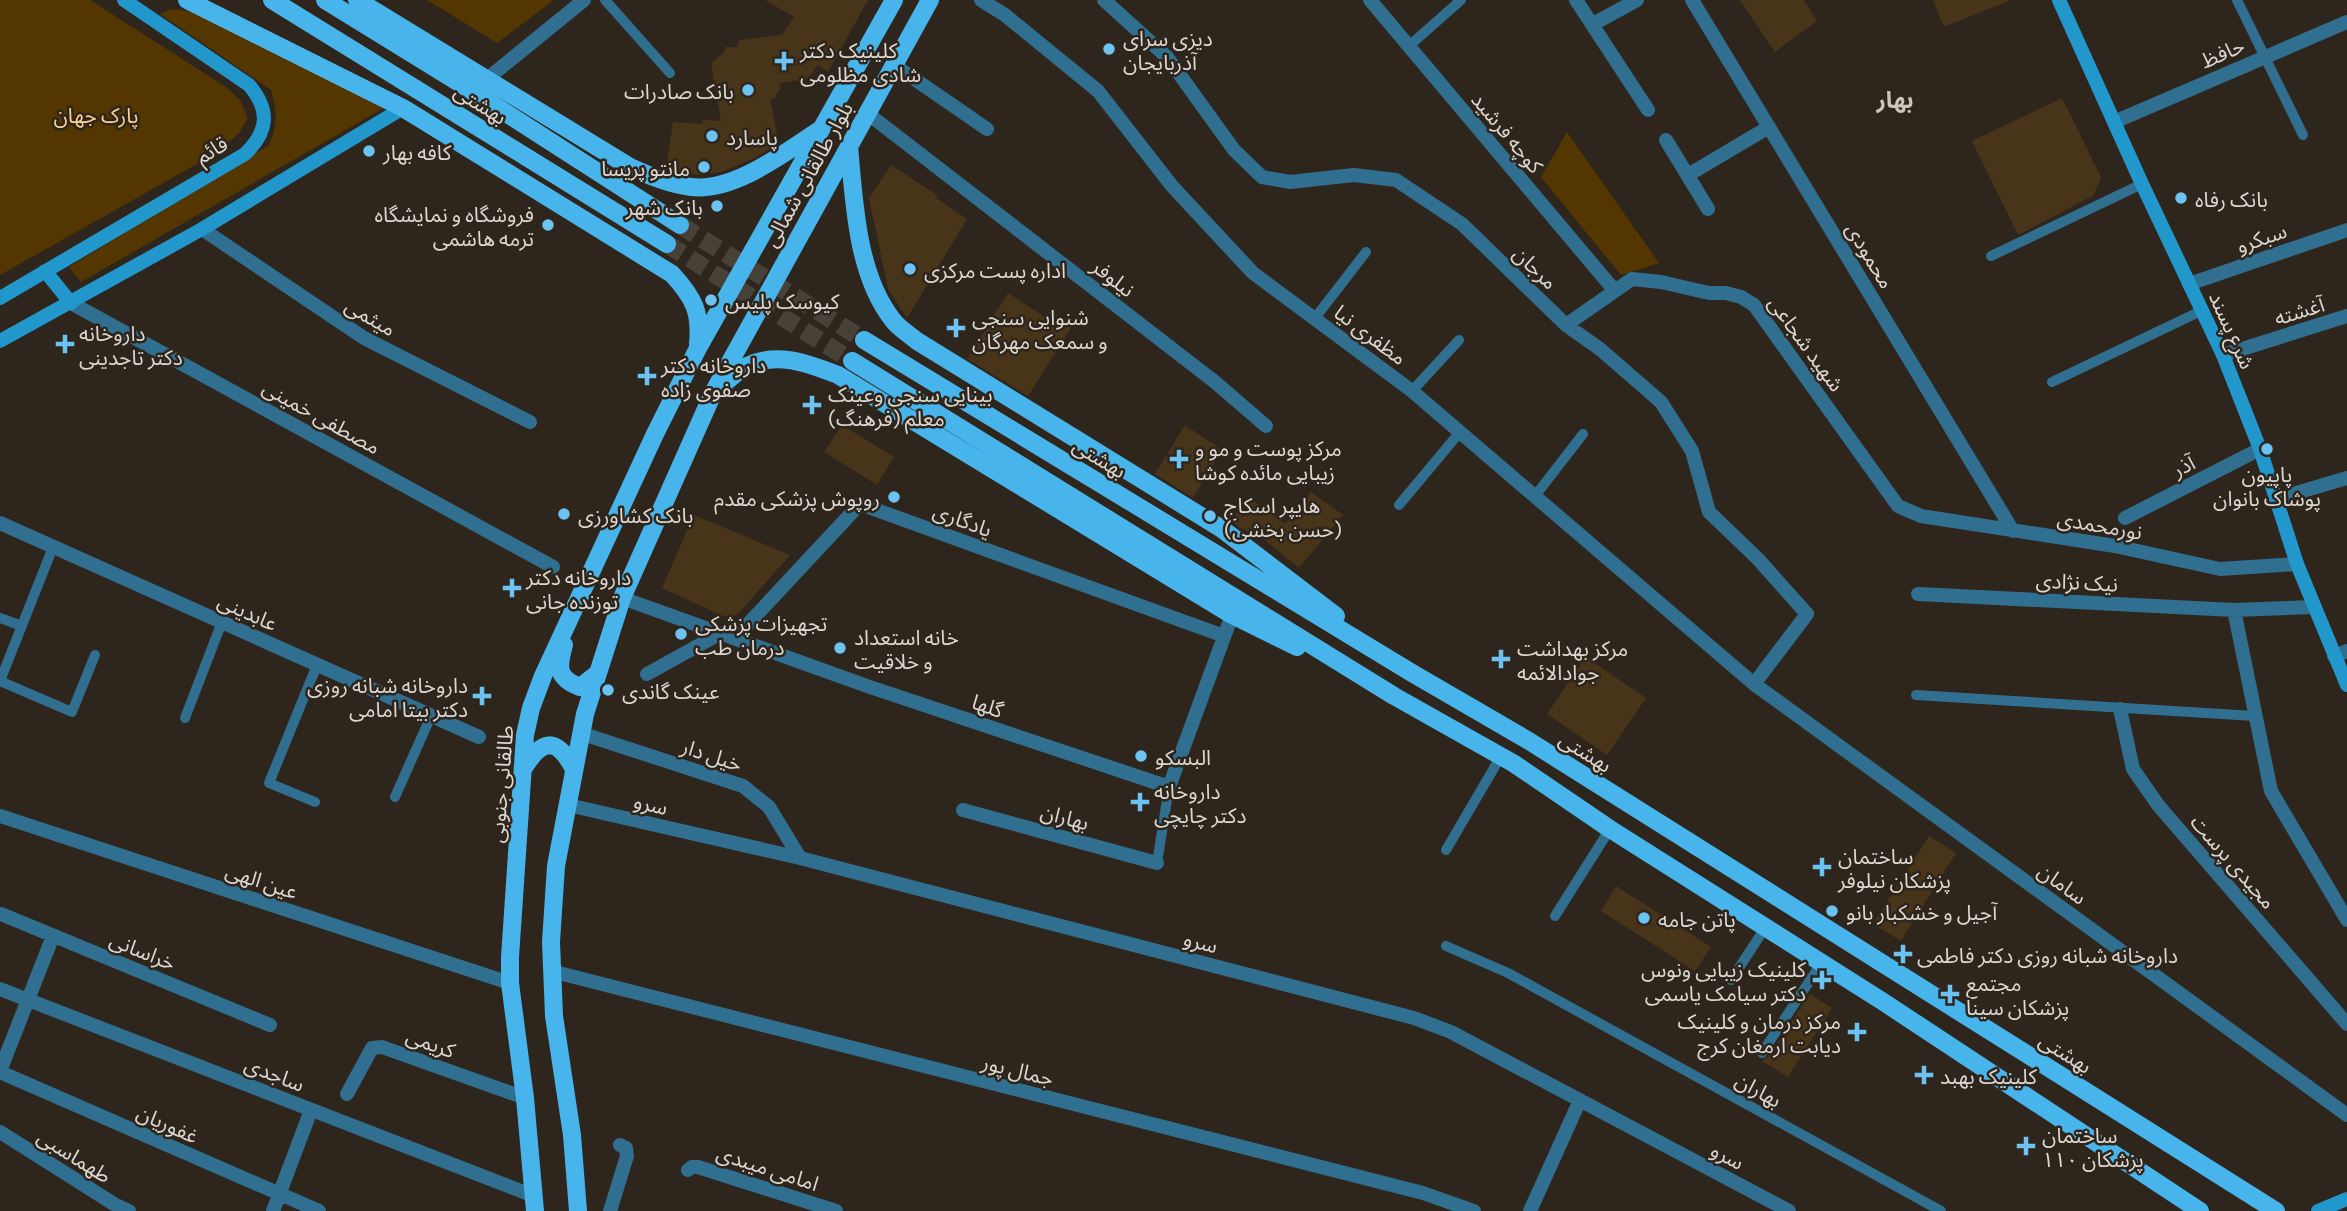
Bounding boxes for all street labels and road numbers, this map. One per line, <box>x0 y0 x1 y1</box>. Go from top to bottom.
street label: حافظ <box>2196 32 2248 72</box>
street label: بهشتى <box>449 77 512 130</box>
street label: كوچه فرشيد <box>1465 87 1549 179</box>
street label: بلوار طالقانی شمالی <box>757 97 858 251</box>
street label: قائم <box>190 130 234 172</box>
street label: سبکرو <box>2232 217 2290 258</box>
street label: محمودی <box>1841 218 1900 293</box>
street label: مرجان <box>1508 240 1563 295</box>
street label: نیلوفر <box>1086 252 1140 302</box>
street label: شرع پسند <box>2201 287 2261 374</box>
street label: شهید شجاعی <box>1763 290 1850 396</box>
street label: آغشته <box>2271 290 2328 329</box>
street label: میثمی <box>341 292 401 341</box>
street label: مظفری نیا <box>1329 299 1412 370</box>
street label: مصطفی خمینی <box>258 373 385 460</box>
street label: بهشتى <box>1068 431 1131 483</box>
street label: آذر <box>2166 448 2200 483</box>
street label: یادگاری <box>930 497 996 542</box>
street label: نورمحمدی <box>2055 504 2145 545</box>
street label: نیک نژادی <box>2035 566 2119 597</box>
street label: عابدینی <box>214 587 282 636</box>
street label: گلها <box>969 688 1007 723</box>
street label: طالقانی جنوبی <box>482 724 519 844</box>
street label: بهشتى <box>1554 725 1617 778</box>
street label: خیل دار <box>677 732 745 776</box>
street label: سرو <box>631 787 670 820</box>
street label: بهاران <box>1038 798 1092 835</box>
street label: مجیدی پرست <box>2185 809 2282 915</box>
street label: عین الهی <box>222 857 301 904</box>
street label: سامان <box>2033 857 2092 910</box>
street label: سرو <box>1181 925 1221 958</box>
street label: خراسانی <box>106 926 180 975</box>
street label: کریمی <box>403 1022 459 1063</box>
street label: بهشتى <box>2034 1026 2097 1079</box>
street label: جمال پور <box>978 1048 1057 1092</box>
street label: ساجدی <box>241 1050 308 1097</box>
street label: بهاران <box>1731 1066 1786 1113</box>
street label: غفوریان <box>133 1098 203 1148</box>
street label: طهماسبی <box>33 1123 116 1188</box>
street label: سرو <box>1707 1136 1749 1175</box>
street label: امامی میبدی <box>713 1139 822 1196</box>

